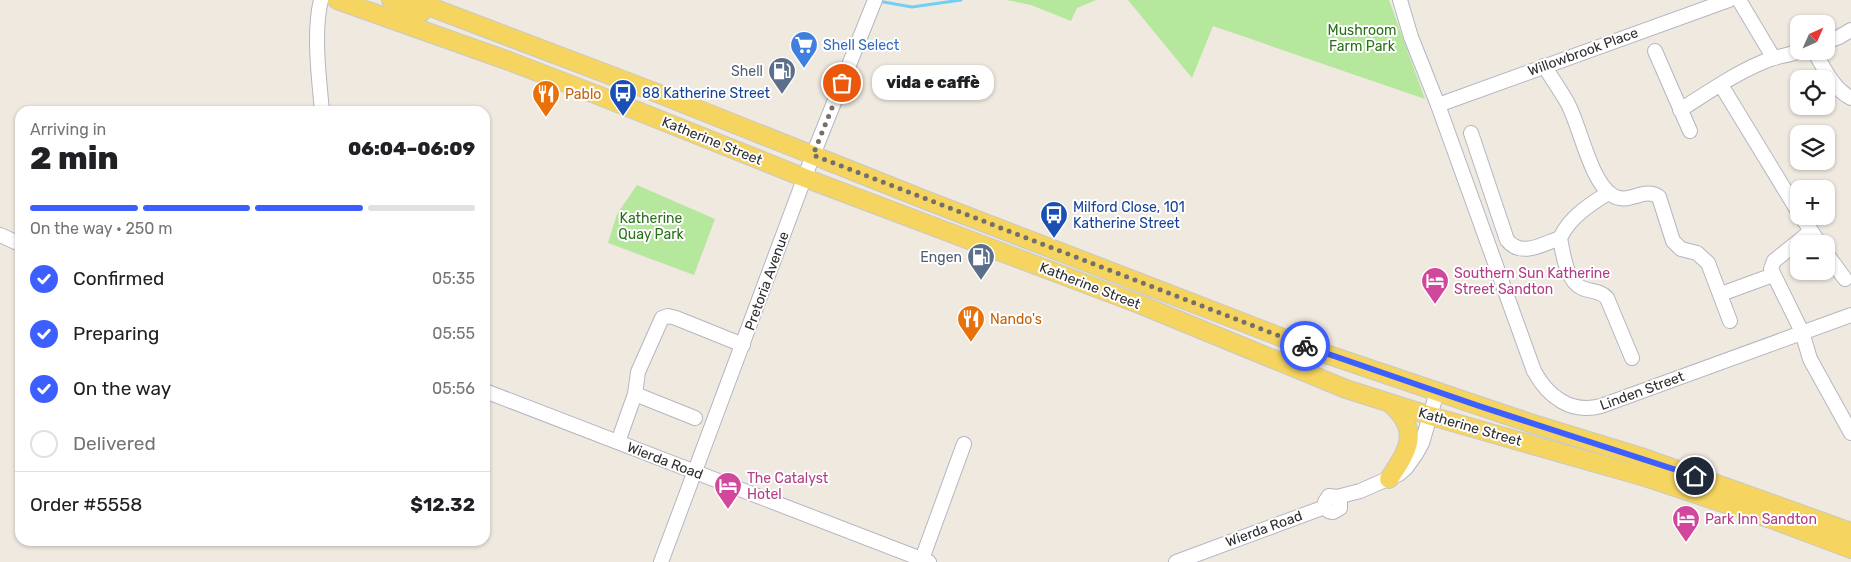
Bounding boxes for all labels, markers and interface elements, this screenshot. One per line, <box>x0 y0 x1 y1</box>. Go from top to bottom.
north arrow <box>1790 15 1835 60</box>
map controls <box>1790 15 1835 280</box>
park label: Mushroom Farm Park <box>1328 22 1396 55</box>
street label: Willowbrook Place <box>1525 24 1641 80</box>
supermarket icon: Shell Select <box>789 30 819 69</box>
place label: Shell Select <box>823 37 900 54</box>
fuel station icon: Shell <box>767 56 797 95</box>
pin <box>821 62 863 104</box>
place label: Shell <box>731 63 763 80</box>
callout: vida e caffè <box>872 66 994 100</box>
icon: bag <box>828 69 856 97</box>
button: locate <box>1790 70 1835 115</box>
text: vida e caffè <box>886 73 980 92</box>
bus stop icon: 88 Katherine Street <box>608 78 638 117</box>
restaurant icon: Pablo <box>531 79 561 118</box>
place label: 88 Katherine Street <box>642 85 771 102</box>
place label: Pablo <box>565 86 601 103</box>
street label: Katherine Street <box>659 113 765 169</box>
text: Arriving in <box>30 120 106 139</box>
button: layers <box>1790 125 1835 170</box>
text: 06:04–06:09 <box>348 137 475 160</box>
text: 2 min <box>30 139 119 177</box>
button: + <box>1790 180 1835 225</box>
place label: Milford Close, 101 Katherine Street <box>1073 199 1185 232</box>
bus stop icon: Milford Close, 101 Katherine Street <box>1039 200 1069 239</box>
park label: Katherine Quay Park <box>618 210 684 243</box>
text: On the way · 250 m <box>30 219 173 238</box>
street label: Pretoria Avenue <box>741 229 793 333</box>
button: − <box>1790 235 1835 280</box>
fuel station icon: Engen <box>966 242 996 281</box>
place label: Engen <box>920 249 962 266</box>
street label: Katherine Street <box>1037 259 1143 313</box>
icon: check <box>30 265 58 293</box>
place label: Southern Sun Katherine Street Sandton <box>1454 265 1610 298</box>
hotel icon: Southern Sun Katherine Street Sandton <box>1420 266 1450 305</box>
text: Confirmed <box>73 267 164 290</box>
text: 05:35 <box>432 269 475 288</box>
restaurant icon: Nando's <box>956 304 986 343</box>
place label: Nando's <box>990 311 1042 328</box>
icon: check <box>30 320 58 348</box>
courier <box>1280 321 1330 371</box>
text: Preparing <box>73 322 159 345</box>
text: 05:55 <box>432 324 475 343</box>
icon: bike <box>1291 332 1319 360</box>
street label: Linden Street <box>1598 368 1687 414</box>
icon: check <box>30 375 58 403</box>
text: On the way <box>73 377 171 400</box>
text: 05:56 <box>432 379 475 398</box>
street label: Katherine Street <box>1416 404 1524 450</box>
text: Delivered <box>73 432 156 455</box>
street label: Wierda Road <box>624 439 706 483</box>
pin <box>1674 455 1716 497</box>
icon: home <box>1681 462 1709 490</box>
place label: The Catalyst Hotel <box>747 470 829 503</box>
hotel icon: The Catalyst Hotel <box>713 471 743 510</box>
text: Order #5558 <box>30 493 142 516</box>
text: $12.32 <box>410 493 475 516</box>
hotel icon: Park Inn Sandton <box>1671 504 1701 543</box>
street label: Wierda Road <box>1223 507 1305 551</box>
place label: Park Inn Sandton <box>1705 511 1817 528</box>

